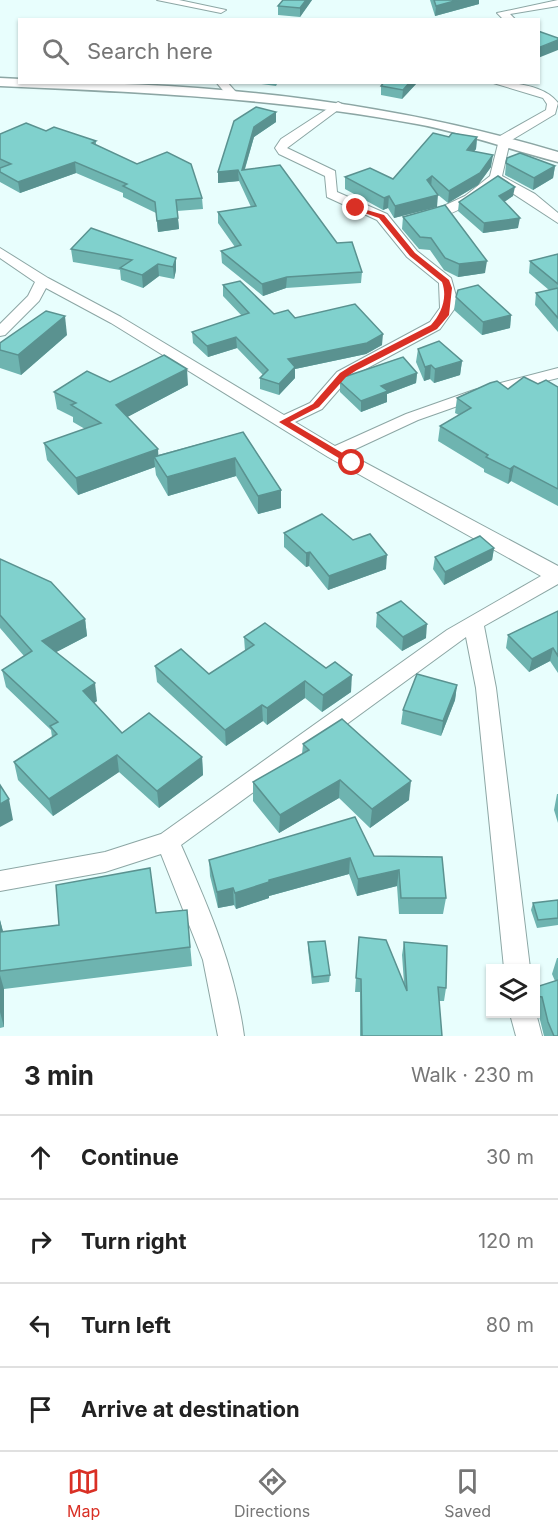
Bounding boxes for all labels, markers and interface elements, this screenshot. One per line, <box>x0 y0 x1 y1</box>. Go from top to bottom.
search box <box>18 18 540 84</box>
icon: search <box>39 35 72 68</box>
text: Search here <box>87 38 213 64</box>
route end <box>342 194 368 220</box>
route start <box>338 449 364 475</box>
map controls <box>486 964 540 1018</box>
button: layers <box>486 964 540 1018</box>
text: 3 min <box>24 1060 94 1091</box>
text: Walk · 230 m <box>411 1063 534 1087</box>
icon: ahead <box>24 1141 57 1174</box>
text: Continue <box>81 1144 179 1170</box>
text: 30 m <box>486 1145 534 1169</box>
icon: right <box>24 1225 57 1258</box>
text: Turn right <box>81 1228 187 1254</box>
text: 120 m <box>478 1229 534 1253</box>
icon: left <box>24 1309 57 1342</box>
text: Turn left <box>81 1312 171 1338</box>
text: 80 m <box>486 1313 534 1337</box>
icon: arrive <box>24 1393 57 1426</box>
text: Arrive at destination <box>81 1396 300 1422</box>
tab: Map <box>67 1465 100 1521</box>
tab: Directions <box>234 1465 310 1521</box>
tab: Saved <box>444 1465 491 1521</box>

